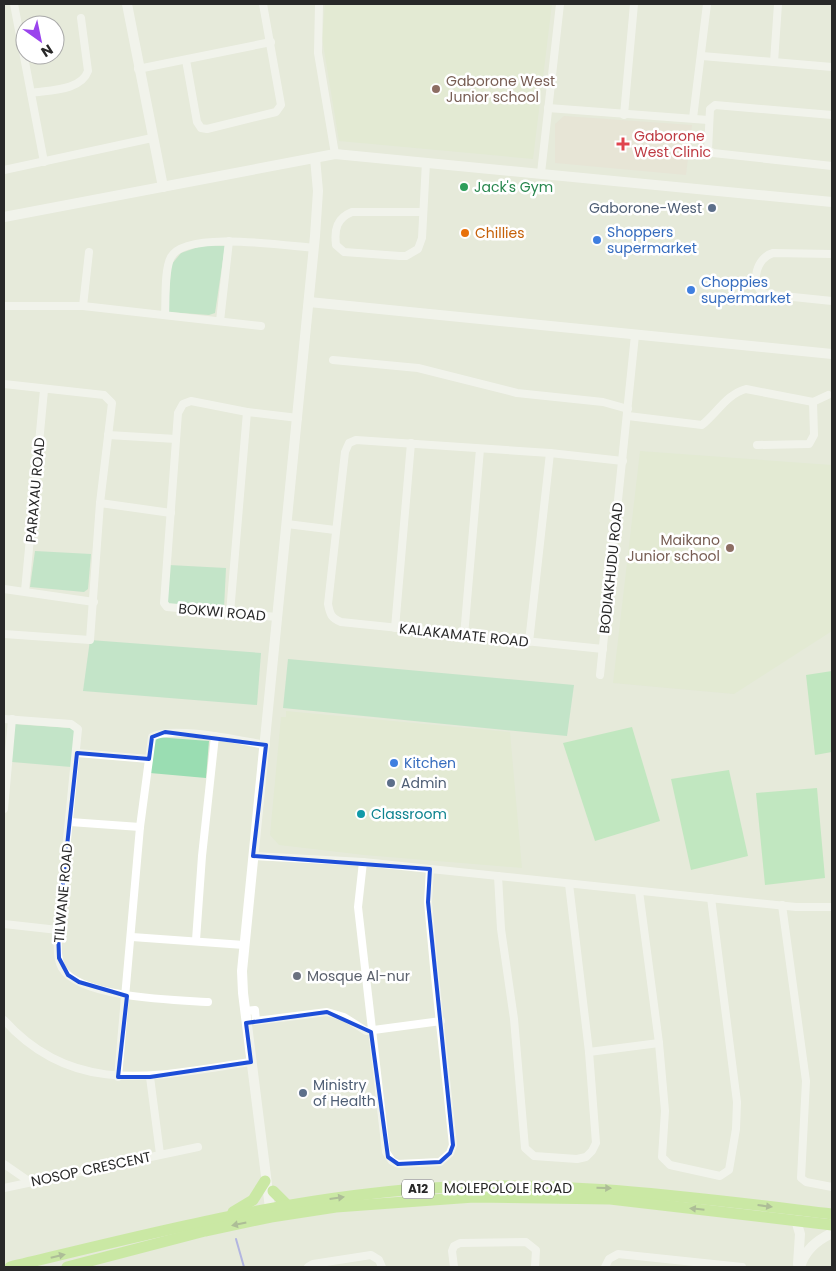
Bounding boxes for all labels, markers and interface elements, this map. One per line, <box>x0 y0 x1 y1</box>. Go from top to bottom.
north arrow <box>15 15 65 65</box>
text: N <box>37 40 57 62</box>
place label: Gaborone West Junior school <box>446 71 555 107</box>
marker: Gaborone West Junior school <box>430 83 442 95</box>
place label: Gaborone West Clinic <box>634 126 711 162</box>
marker: Gaborone West Clinic <box>616 137 630 151</box>
place label: Jack's Gym <box>474 177 553 197</box>
marker: Jack's Gym <box>458 181 470 193</box>
place label: Gaborone-West <box>589 198 702 218</box>
marker: Gaborone-West <box>706 202 718 214</box>
place label: Shoppers supermarket <box>607 222 697 258</box>
place label: Chillies <box>475 223 525 243</box>
marker: Chillies <box>459 227 471 239</box>
marker: Shoppers supermarket <box>591 234 603 246</box>
place label: Choppies supermarket <box>701 272 791 308</box>
marker: Choppies supermarket <box>685 284 697 296</box>
street label: PARAXAU ROAD <box>20 436 50 544</box>
street label: BODIAKHUDU ROAD <box>594 501 628 635</box>
place label: Maikano Junior school <box>627 530 720 566</box>
marker: Maikano Junior school <box>724 542 736 554</box>
street label: BOKWI ROAD <box>177 598 267 626</box>
street label: KALAKAMATE ROAD <box>398 618 530 652</box>
place label: Kitchen <box>404 753 456 773</box>
marker: Kitchen <box>388 757 400 769</box>
place label: Admin <box>401 773 447 793</box>
marker: Admin <box>385 777 397 789</box>
place label: Classroom <box>371 804 447 824</box>
marker: Classroom <box>355 808 367 820</box>
street label: TILWANE ROAD <box>49 842 77 944</box>
place label: Mosque Al-nur <box>307 966 410 986</box>
marker: Mosque Al-nur <box>291 970 303 982</box>
place label: Ministry of Health <box>313 1075 376 1111</box>
marker: Ministry of Health <box>297 1087 309 1099</box>
street label: NOSOP CRESCENT <box>29 1146 153 1191</box>
street label: MOLEPOLOLE ROAD <box>444 1178 572 1198</box>
road number: A12 <box>402 1180 434 1198</box>
one-way arrow <box>596 1185 612 1193</box>
one-way arrow <box>329 1193 345 1201</box>
one-way arrow <box>757 1202 773 1210</box>
one-way arrow <box>689 1205 705 1213</box>
one-way arrow <box>232 1220 247 1228</box>
one-way arrow <box>50 1252 65 1260</box>

